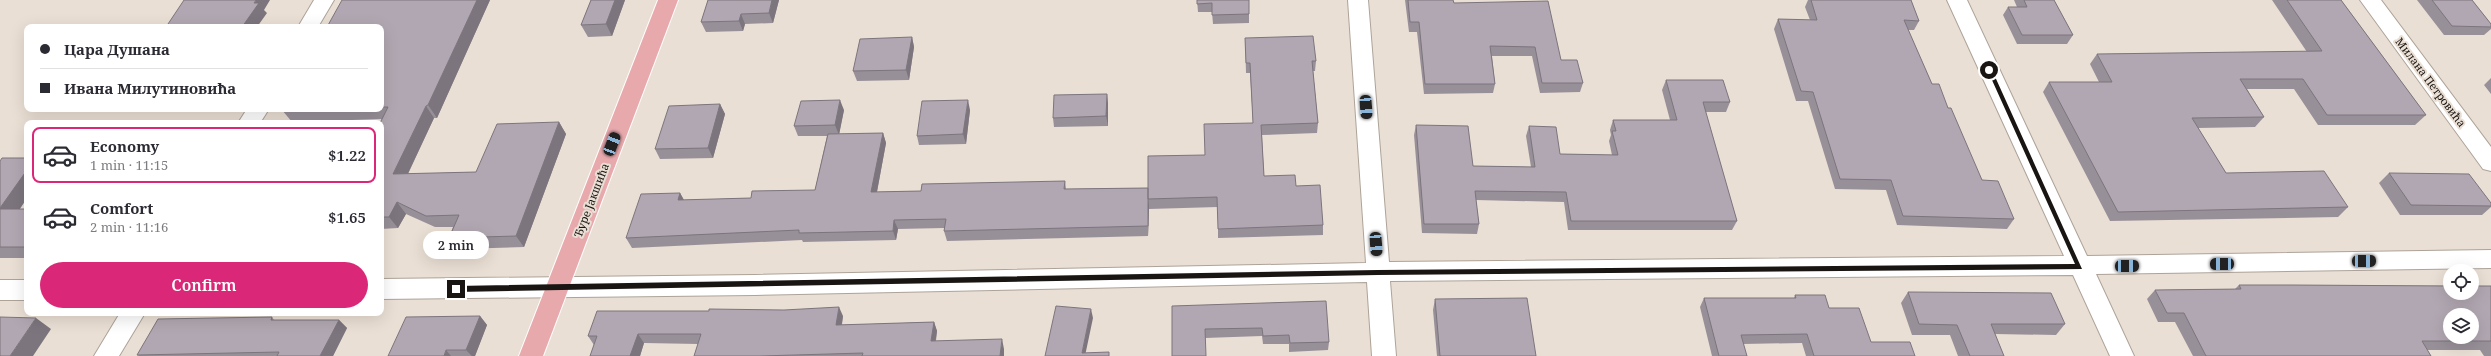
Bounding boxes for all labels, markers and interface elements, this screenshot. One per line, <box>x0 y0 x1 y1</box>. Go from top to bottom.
street label: Милана Петровића <box>2392 34 2470 130</box>
text: Цара Душана <box>64 39 170 59</box>
route start <box>1980 61 1998 79</box>
text: Ивана Милутиновића <box>64 78 236 98</box>
car <box>1359 95 1373 119</box>
car <box>602 131 622 157</box>
text: Economy <box>90 136 159 156</box>
icon: car <box>42 137 78 173</box>
text: $1.22 <box>328 145 366 165</box>
text: 1 min · 11:15 <box>90 156 168 174</box>
street label: Ђуре Јакшића <box>570 161 612 239</box>
text: Comfort <box>90 198 153 218</box>
icon: car <box>42 199 78 235</box>
text: $1.65 <box>328 207 366 227</box>
text: 2 min · 11:16 <box>90 218 168 236</box>
callout: 2 min <box>423 231 489 259</box>
car <box>1369 232 1383 256</box>
text: 2 min <box>438 236 474 254</box>
car <box>2352 255 2376 267</box>
car <box>2210 258 2234 270</box>
car <box>2115 260 2139 272</box>
button: Confirm <box>40 262 368 308</box>
map controls <box>2443 264 2479 344</box>
button: locate <box>2443 264 2479 300</box>
route end <box>447 280 465 298</box>
button: layers <box>2443 308 2479 344</box>

